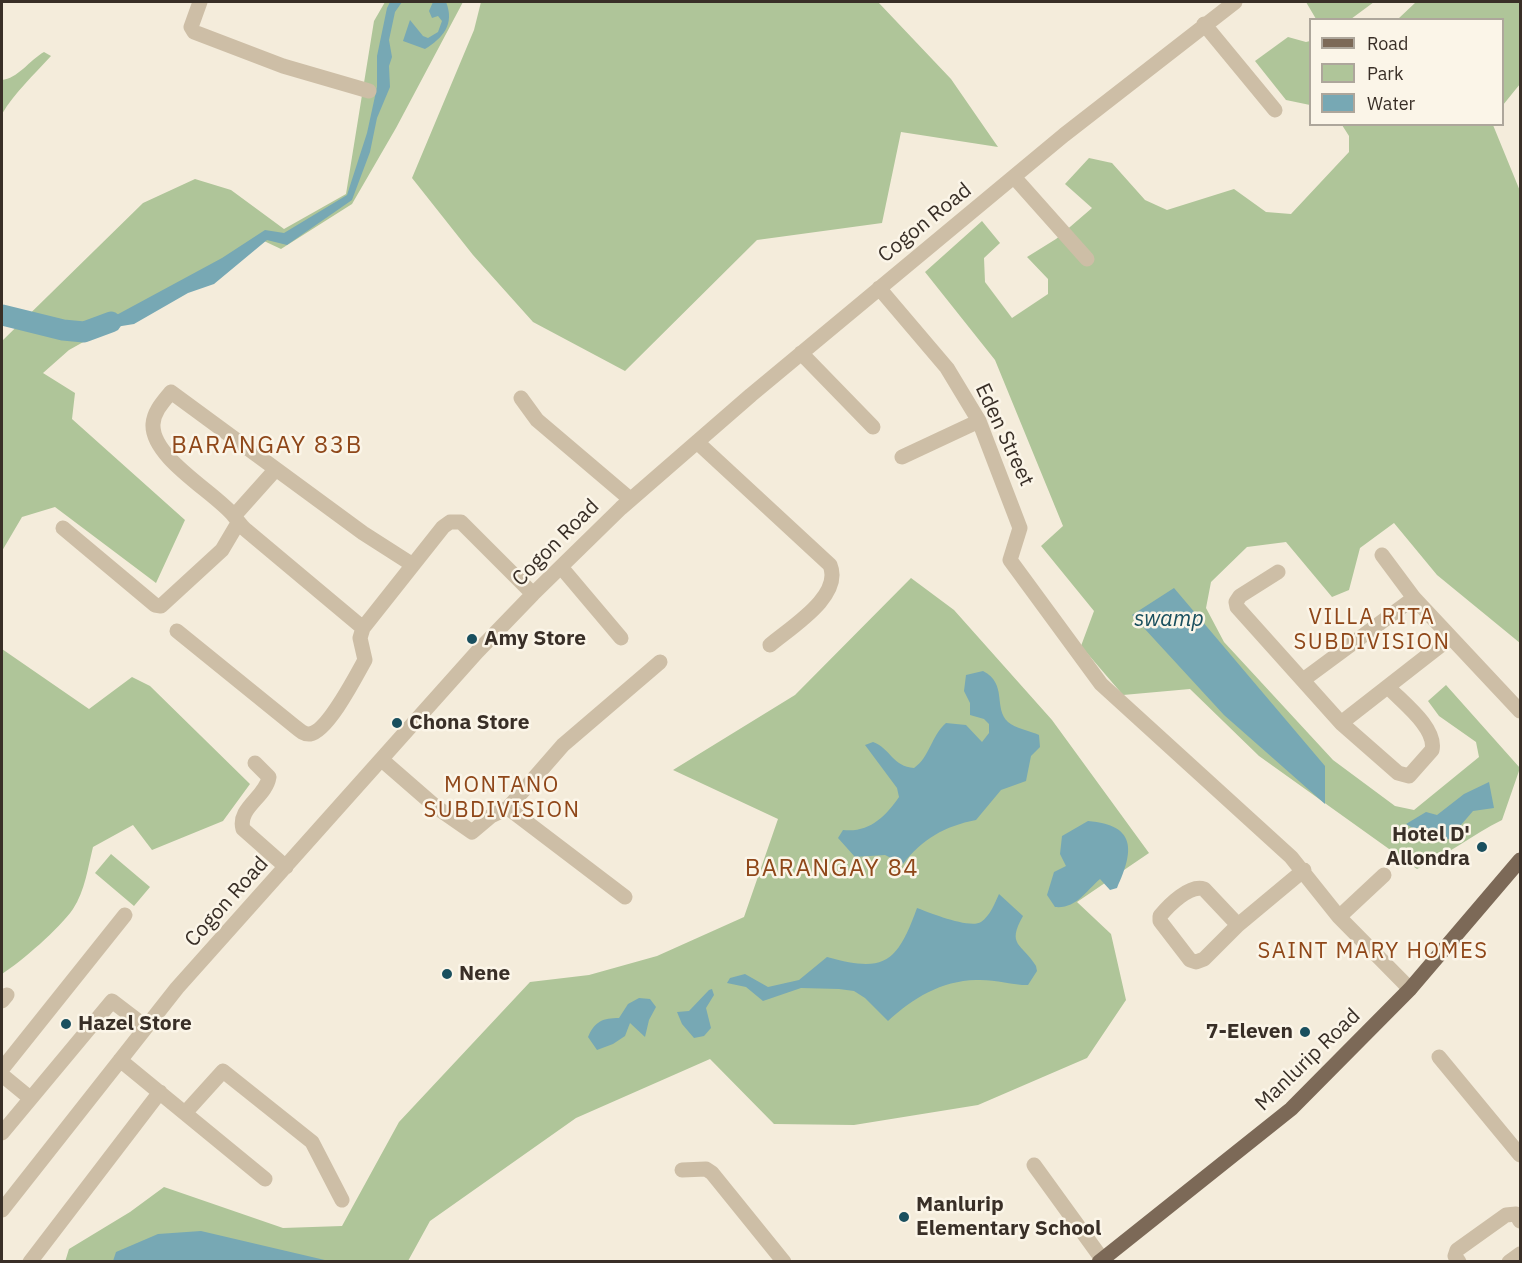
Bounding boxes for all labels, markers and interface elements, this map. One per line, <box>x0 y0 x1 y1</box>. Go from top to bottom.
legend <box>1309 18 1504 126</box>
text: Road <box>1367 32 1408 55</box>
text: Park <box>1367 62 1403 85</box>
text: Water <box>1367 92 1415 115</box>
street label: Cogon Road <box>873 178 977 268</box>
street label: Eden Street <box>969 380 1039 490</box>
district label: BARANGAY 83B <box>171 432 363 460</box>
street label: Cogon Road <box>507 494 605 592</box>
district label: VILLA RITA SUBDIVISION <box>1293 605 1451 656</box>
water label: swamp <box>1134 607 1204 633</box>
place label: Amy Store <box>484 626 586 652</box>
marker: Amy Store <box>465 632 479 646</box>
place label: Chona Store <box>409 710 529 736</box>
marker: Chona Store <box>390 716 404 730</box>
district label: MONTANO SUBDIVISION <box>423 773 581 824</box>
place label: Hotel D' Allondra <box>1386 822 1470 872</box>
marker: Hotel D' Allondra <box>1475 840 1489 854</box>
street label: Cogon Road <box>180 852 274 952</box>
district label: BARANGAY 84 <box>745 855 919 883</box>
district label: SAINT MARY HOMES <box>1257 939 1489 965</box>
place label: Nene <box>459 961 510 987</box>
marker: Nene <box>440 967 454 981</box>
street label: Manlurip Road <box>1250 1004 1366 1116</box>
place label: Hazel Store <box>78 1011 192 1037</box>
marker: Hazel Store <box>59 1017 73 1031</box>
place label: 7-Eleven <box>1206 1019 1293 1045</box>
marker: 7-Eleven <box>1298 1025 1312 1039</box>
place label: Manlurip Elementary School <box>916 1192 1101 1242</box>
marker: Manlurip Elementary School <box>897 1210 911 1224</box>

